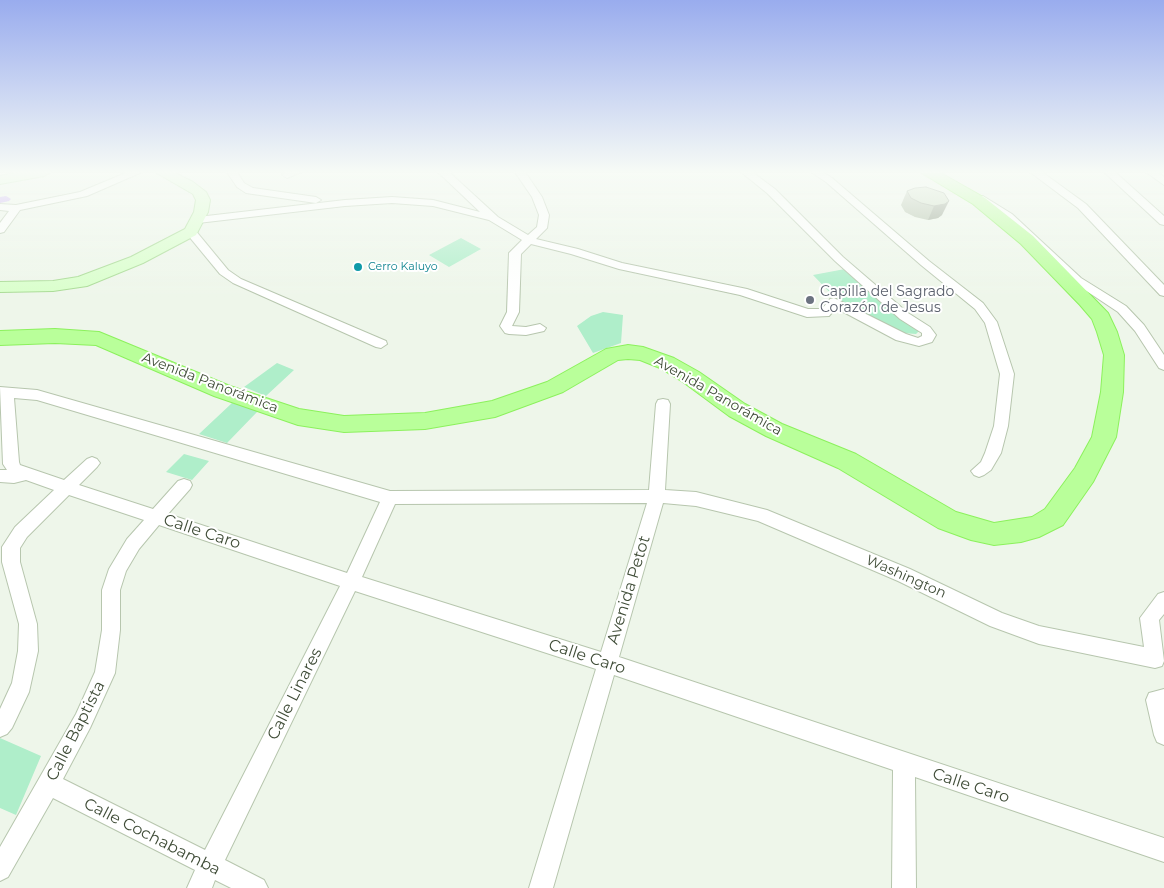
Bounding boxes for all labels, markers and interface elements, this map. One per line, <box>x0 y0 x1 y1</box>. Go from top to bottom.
place label: Cerro Kaluyo <box>368 260 438 274</box>
marker: Cerro Kaluyo <box>352 261 364 273</box>
place label: Capilla del Sagrado Corazón de Jesus <box>820 284 954 316</box>
marker: Capilla del Sagrado Corazón de Jesus <box>804 294 816 306</box>
street label: Avenida Panorámica <box>140 349 280 417</box>
street label: Avenida Panorámica <box>651 353 785 439</box>
street label: Calle Caro <box>161 511 243 553</box>
street label: Avenida Petot <box>603 533 655 647</box>
street label: Washington <box>863 552 949 602</box>
street label: Calle Caro <box>546 636 628 678</box>
street label: Calle Linares <box>264 645 326 743</box>
street label: Calle Baptista <box>43 678 109 784</box>
street label: Calle Caro <box>930 765 1012 807</box>
street label: Calle Cochabamba <box>80 794 224 880</box>

